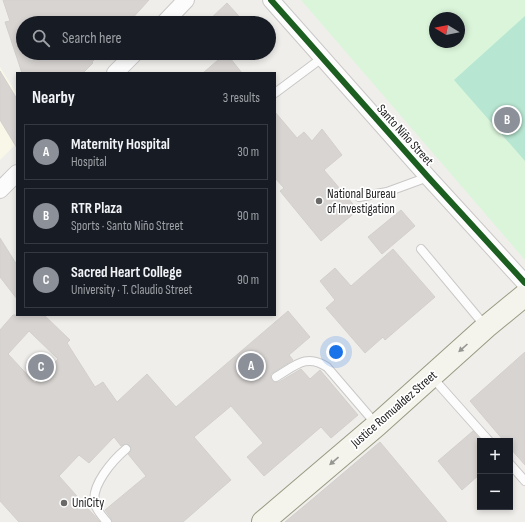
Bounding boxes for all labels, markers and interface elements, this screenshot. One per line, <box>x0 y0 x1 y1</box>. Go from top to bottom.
north arrow <box>429 12 465 48</box>
search box <box>16 16 276 60</box>
icon: search <box>30 27 52 49</box>
text: Search here <box>62 29 122 48</box>
text: Nearby <box>32 88 75 108</box>
text: 3 results <box>223 90 260 106</box>
street label: Santo Niño Street <box>373 101 437 169</box>
pin: B <box>494 105 520 135</box>
text: Maternity Hospital <box>71 135 170 154</box>
text: A <box>43 144 49 160</box>
text: 30 m <box>237 144 259 160</box>
text: Hospital <box>71 154 107 170</box>
place label: National Bureau of Investigation <box>327 186 396 217</box>
marker: National Bureau of Investigation <box>314 196 324 206</box>
text: RTR Plaza <box>71 199 122 218</box>
text: B <box>43 208 49 224</box>
text: 90 m <box>237 208 259 224</box>
text: Sports · Santo Niño Street <box>71 218 184 234</box>
text: Sacred Heart College <box>71 263 182 282</box>
text: C <box>43 272 49 288</box>
text: 90 m <box>237 272 259 288</box>
text: University · T. Claudio Street <box>71 282 193 298</box>
your location <box>326 342 346 362</box>
one-way arrow <box>459 343 468 352</box>
pin: A <box>238 351 264 381</box>
pin: C <box>28 352 54 382</box>
street label: Justice Romualdez Street <box>347 367 440 451</box>
map controls <box>477 438 513 510</box>
button: + <box>477 438 513 474</box>
one-way arrow <box>329 457 339 466</box>
button: − <box>477 474 513 510</box>
place label: UniCity <box>72 495 104 511</box>
marker: UniCity <box>59 498 69 508</box>

